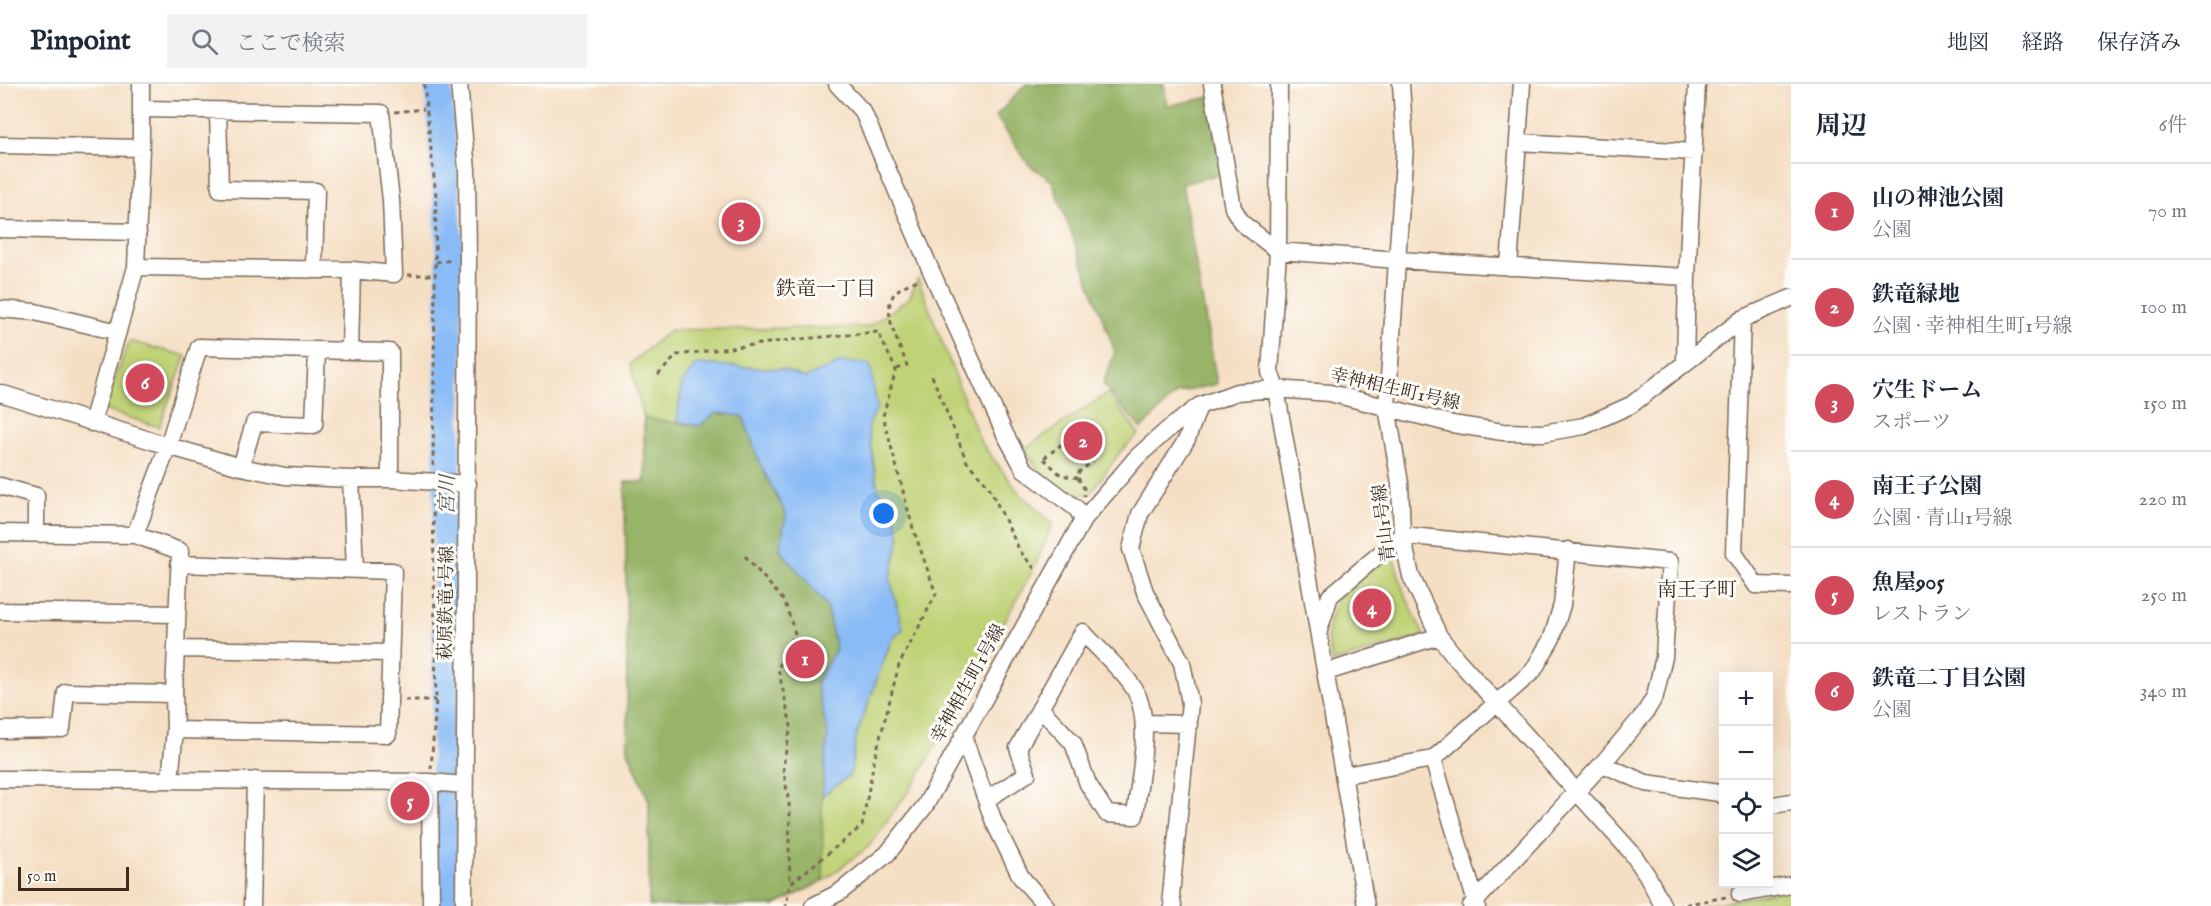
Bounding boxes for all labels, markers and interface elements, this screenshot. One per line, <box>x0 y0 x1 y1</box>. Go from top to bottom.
search box <box>167 14 587 68</box>
text: Pinpoint <box>30 24 131 59</box>
icon: search <box>188 25 221 58</box>
text: ここで検索 <box>236 30 346 58</box>
text: 地図 <box>1947 30 1989 57</box>
text: 経路 <box>2022 30 2064 57</box>
text: 保存済み <box>2097 30 2181 57</box>
text: 周辺 <box>1815 110 1867 143</box>
text: 6件 <box>2159 113 2187 138</box>
text: 山の神池公園 <box>1872 185 2004 213</box>
text: 1 <box>1831 199 1838 224</box>
text: 70 m <box>2148 199 2187 224</box>
pin: 3 <box>722 200 760 244</box>
text: 公園 <box>1872 218 1912 243</box>
district label: 鉄竜一丁目 <box>776 277 876 302</box>
text: 鉄竜緑地 <box>1872 281 1960 309</box>
text: 2 <box>1830 295 1839 320</box>
text: 100 m <box>2140 295 2187 320</box>
text: 公園 · 幸神相生町1号線 <box>1872 314 2073 339</box>
pin: 6 <box>126 360 164 406</box>
street label: 幸神相生町1号線 <box>1328 364 1462 416</box>
text: 穴生ドーム <box>1872 377 1982 405</box>
text: 3 <box>1831 391 1838 416</box>
text: 150 m <box>2143 391 2187 416</box>
text: スポーツ <box>1872 410 1951 435</box>
pin: 2 <box>1064 418 1102 464</box>
water label: 宮川 <box>435 473 461 515</box>
text: 南王子公園 <box>1872 473 1982 501</box>
street label: 青山1号線 <box>1369 483 1401 563</box>
text: 4 <box>1830 487 1839 512</box>
text: 220 m <box>2139 487 2187 512</box>
your location <box>869 499 898 528</box>
text: 公園 · 青山1号線 <box>1872 506 2013 531</box>
street label: 萩原鉄竜1号線 <box>435 545 459 661</box>
text: 魚屋905 <box>1872 569 1944 597</box>
district label: 南王子町 <box>1657 578 1737 603</box>
text: 5 <box>1831 583 1838 608</box>
text: 250 m <box>2141 583 2187 608</box>
pin: 4 <box>1352 586 1392 630</box>
text: レストラン <box>1872 602 1971 627</box>
street label: 幸神相生町1号線 <box>927 620 1011 748</box>
pin: 1 <box>786 636 824 682</box>
text: 鉄竜二丁目公園 <box>1872 665 2026 693</box>
map controls <box>1719 672 1773 888</box>
button: + <box>1719 672 1773 726</box>
text: 6 <box>1830 679 1839 704</box>
text: 340 m <box>2140 679 2187 704</box>
text: 公園 <box>1872 698 1912 723</box>
button: − <box>1719 726 1773 780</box>
pin: 5 <box>390 778 430 824</box>
button: locate <box>1719 780 1773 834</box>
button: layers <box>1719 834 1773 888</box>
scale bar <box>18 864 129 892</box>
text: 50 m <box>27 867 56 887</box>

